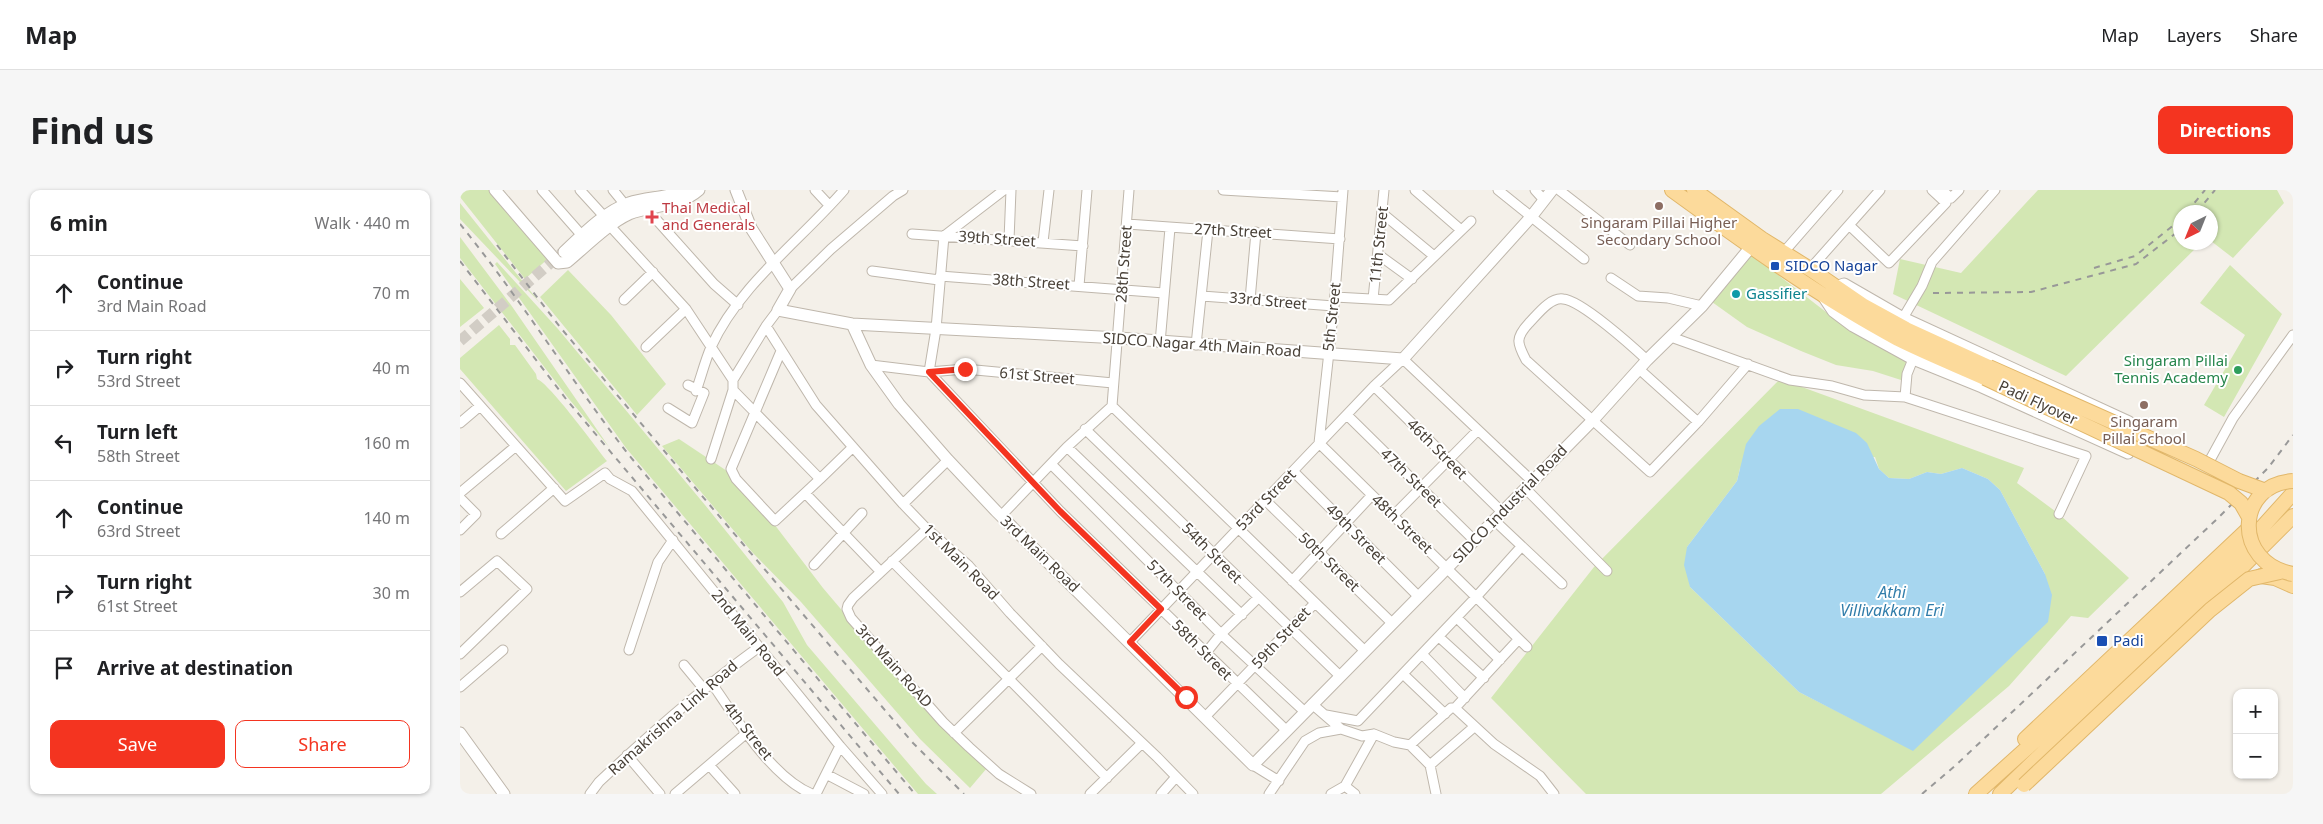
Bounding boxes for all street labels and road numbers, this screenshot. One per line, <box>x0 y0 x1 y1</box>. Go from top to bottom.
street label: 11th Street <box>1364 205 1392 285</box>
street label: 27th Street <box>1194 218 1273 242</box>
street label: 28th Street <box>1110 224 1136 303</box>
street label: 39th Street <box>958 225 1037 251</box>
street label: 38th Street <box>992 268 1071 294</box>
street label: 5th Street <box>1317 281 1345 352</box>
street label: 33rd Street <box>1228 287 1308 313</box>
street label: SIDCO Nagar 4th Main Road <box>1102 327 1302 361</box>
street label: 61st Street <box>999 362 1076 388</box>
street label: Padi Flyover <box>1996 375 2081 429</box>
street label: 46th Street <box>1403 414 1473 483</box>
street label: SIDCO Industrial Road <box>1448 440 1571 567</box>
street label: 47th Street <box>1377 443 1447 512</box>
street label: 53rd Street <box>1231 464 1300 534</box>
street label: 48th Street <box>1368 489 1438 558</box>
street label: 49th Street <box>1322 499 1392 568</box>
street label: 3rd Main Road <box>997 510 1085 596</box>
street label: 54th Street <box>1178 518 1248 587</box>
street label: 1st Main Road <box>919 519 1004 604</box>
street label: 50th Street <box>1295 527 1365 596</box>
street label: 57th Street <box>1143 555 1213 624</box>
street label: 2nd Main Road <box>708 585 790 680</box>
street label: 59th Street <box>1246 602 1314 673</box>
street label: 58th Street <box>1168 615 1238 684</box>
street label: 3rd Main RoAD <box>852 619 938 711</box>
street label: Ramakrishna Link Road <box>603 655 741 779</box>
street label: 4th Street <box>720 697 778 764</box>

